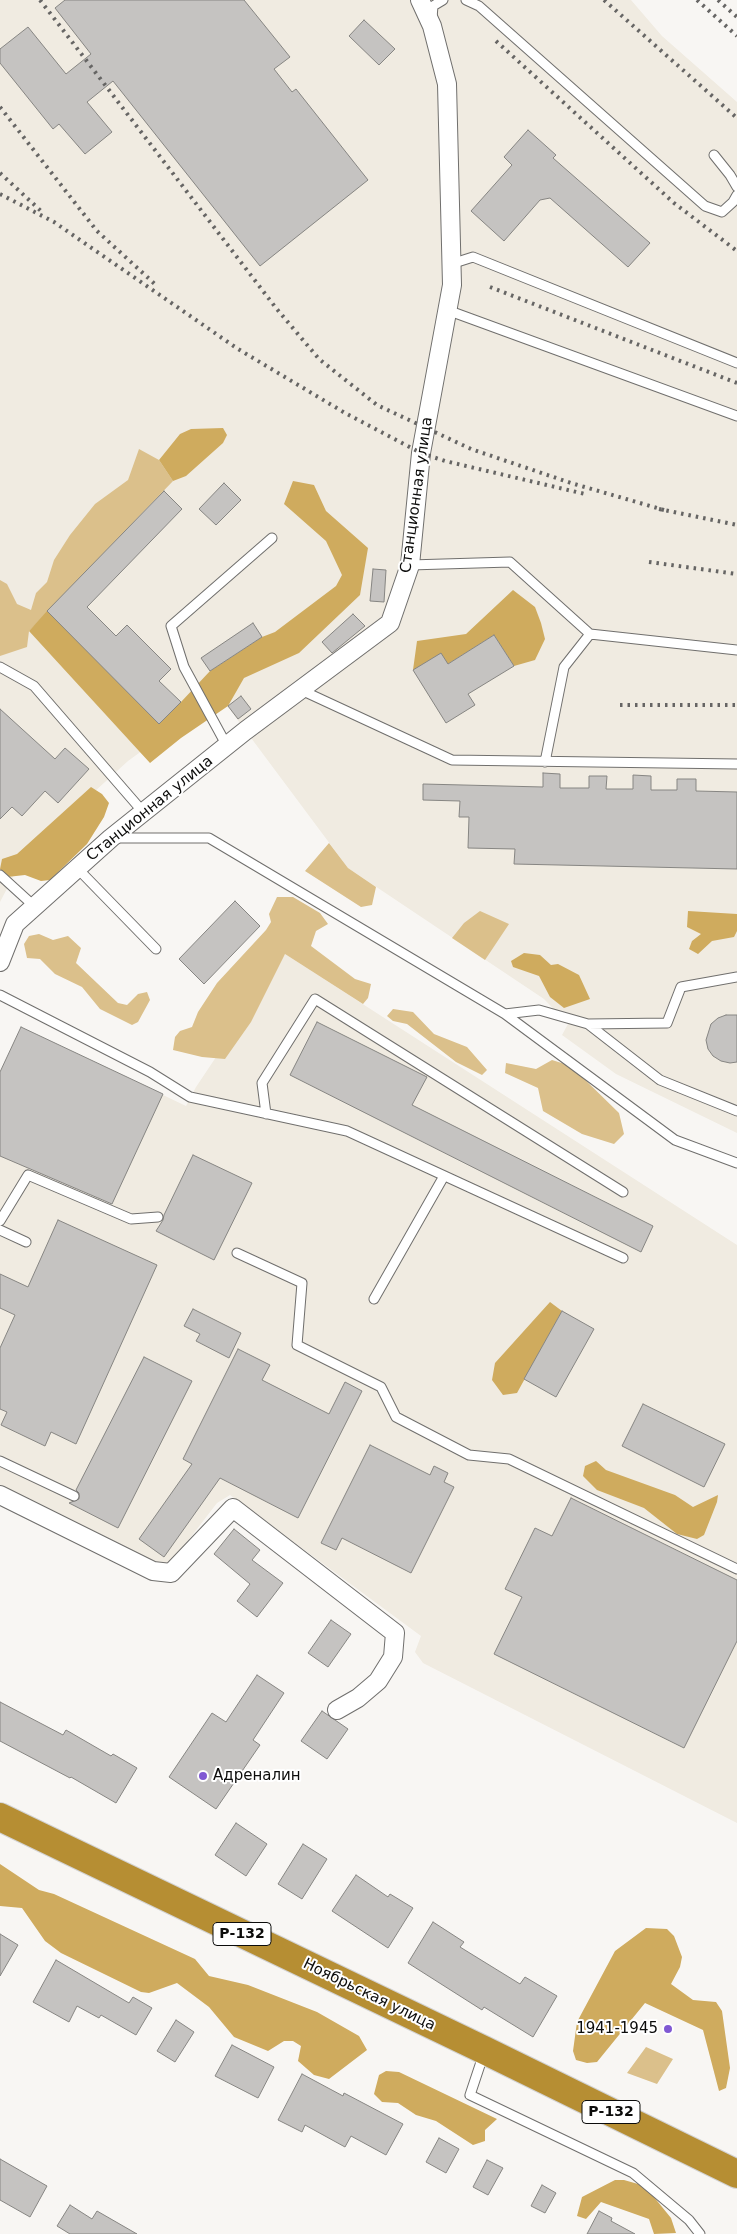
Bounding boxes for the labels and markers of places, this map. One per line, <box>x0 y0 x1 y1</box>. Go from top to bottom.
place label: Адреналин <box>213 1767 301 1785</box>
marker: Адреналин <box>197 1770 209 1782</box>
place label: 1941-1945 <box>576 2020 658 2038</box>
marker: 1941-1945 <box>662 2023 674 2035</box>

